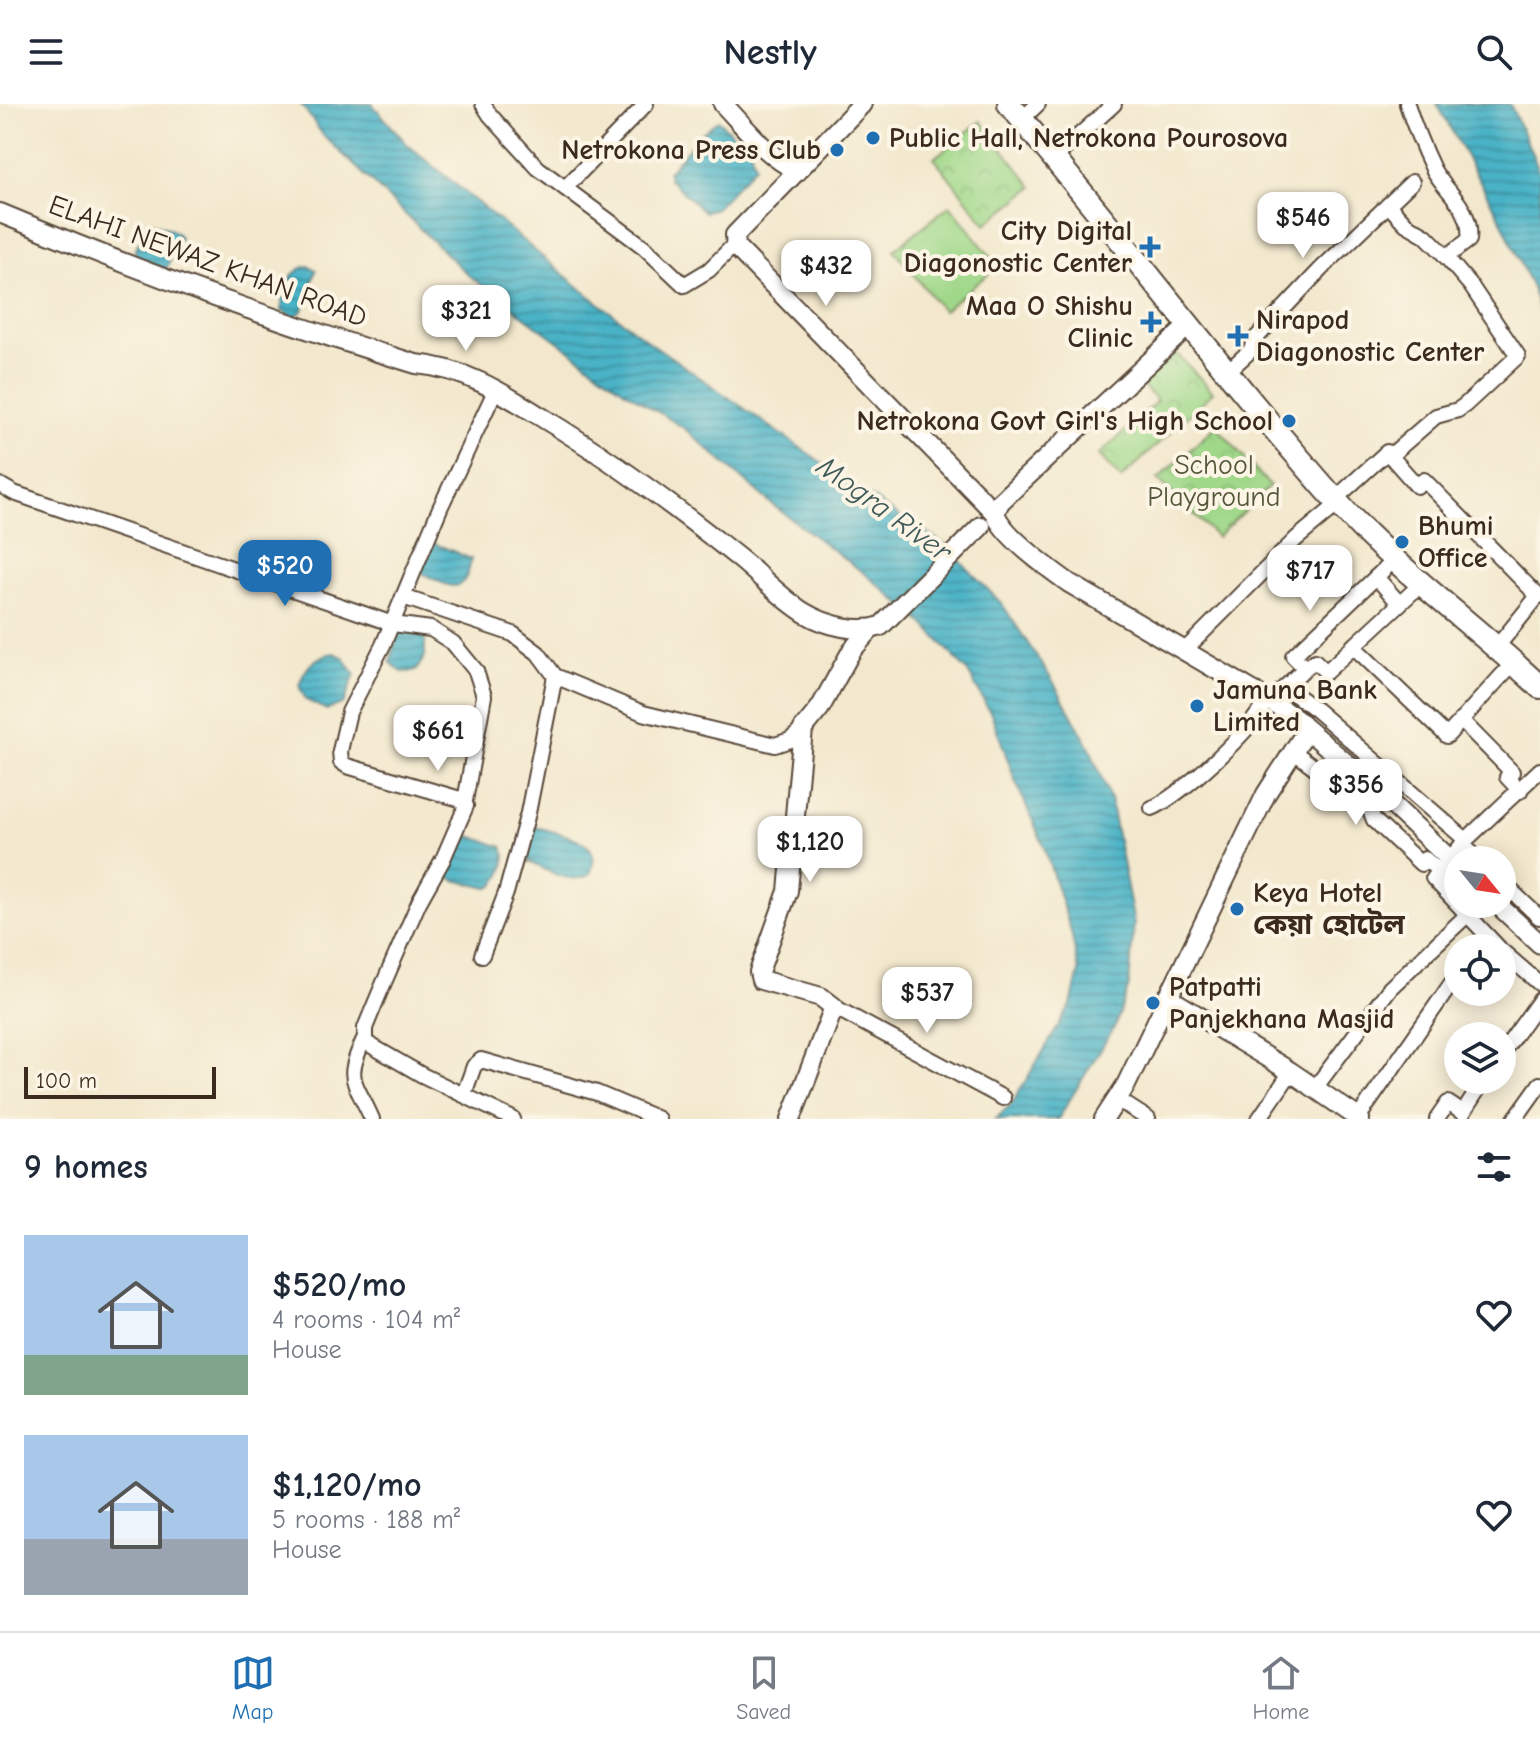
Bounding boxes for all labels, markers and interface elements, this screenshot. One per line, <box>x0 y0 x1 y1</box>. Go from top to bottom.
icon: menu <box>24 30 68 74</box>
icon: search <box>1472 30 1516 74</box>
text: Nestly <box>723 32 817 73</box>
place label: Public Hall, Netrokona Pourosova <box>889 122 1288 154</box>
marker: Public Hall, Netrokona Pourosova <box>864 129 882 147</box>
place label: Netrokona Press Club <box>561 134 821 166</box>
marker: Netrokona Press Club <box>828 141 846 159</box>
street label: ELAHI NEWAZ KHAN ROAD <box>45 188 371 334</box>
pin: $546 <box>1256 192 1350 260</box>
text: $546 <box>1275 203 1331 233</box>
place label: City Digital Diagonostic Center <box>904 215 1133 279</box>
marker: City Digital Diagonostic Center <box>1139 236 1161 258</box>
pin: $432 <box>779 240 873 308</box>
text: $432 <box>799 251 853 281</box>
pin: $321 <box>419 285 513 353</box>
place label: Maa O Shishu Clinic <box>966 290 1133 354</box>
text: $321 <box>440 296 492 326</box>
place label: Nirapod Diagonostic Center <box>1256 304 1485 368</box>
marker: Maa O Shishu Clinic <box>1140 311 1162 333</box>
marker: Nirapod Diagonostic Center <box>1227 325 1249 347</box>
place label: Netrokona Govt Girl's High School <box>856 405 1273 437</box>
marker: Netrokona Govt Girl's High School <box>1280 412 1298 430</box>
water label: Mogra River <box>809 448 959 570</box>
park label: School Playground <box>1147 449 1281 513</box>
place label: Bhumi Office <box>1418 510 1494 574</box>
marker: Bhumi Office <box>1393 533 1411 551</box>
pin: $520 <box>238 540 332 608</box>
pin: $717 <box>1263 545 1357 613</box>
text: $520 <box>256 551 314 581</box>
text: $717 <box>1285 556 1335 586</box>
place label: Jamuna Bank Limited <box>1213 674 1377 738</box>
marker: Jamuna Bank Limited <box>1188 697 1206 715</box>
pin: $661 <box>391 705 485 773</box>
text: $661 <box>411 716 465 746</box>
pin: $356 <box>1309 759 1403 827</box>
text: $356 <box>1328 770 1384 800</box>
pin: $1,120 <box>745 816 875 884</box>
text: $1,120 <box>776 827 844 857</box>
north arrow <box>1444 846 1516 918</box>
map controls <box>1444 846 1516 1094</box>
place label: Keya Hotel কেয়া হোটেল <box>1253 877 1405 941</box>
marker: Keya Hotel কেয়া হোটেল <box>1228 900 1246 918</box>
button: locate <box>1444 934 1516 1006</box>
pin: $537 <box>880 967 974 1035</box>
place label: Patpatti Panjekhana Masjid <box>1169 971 1394 1035</box>
text: $537 <box>900 978 954 1008</box>
marker: Patpatti Panjekhana Masjid <box>1144 994 1162 1012</box>
button: layers <box>1444 1022 1516 1094</box>
scale bar <box>24 1063 216 1099</box>
text: 100 m <box>36 1068 97 1094</box>
icon: filters <box>1472 1145 1516 1189</box>
text: 9 homes <box>24 1147 148 1187</box>
text: $520/mo <box>272 1265 406 1305</box>
icon: home <box>88 1267 184 1363</box>
icon: heart <box>1472 1293 1516 1337</box>
text: 4 rooms · 104 m² <box>272 1305 460 1335</box>
text: House <box>272 1335 342 1365</box>
text: $1,120/mo <box>272 1465 422 1505</box>
icon: home <box>88 1467 184 1563</box>
icon: heart <box>1472 1493 1516 1537</box>
text: 5 rooms · 188 m² <box>272 1505 460 1535</box>
text: House <box>272 1535 342 1565</box>
tab: Map <box>231 1651 275 1725</box>
tab: Saved <box>736 1651 791 1725</box>
tab: Home <box>1252 1651 1309 1725</box>

